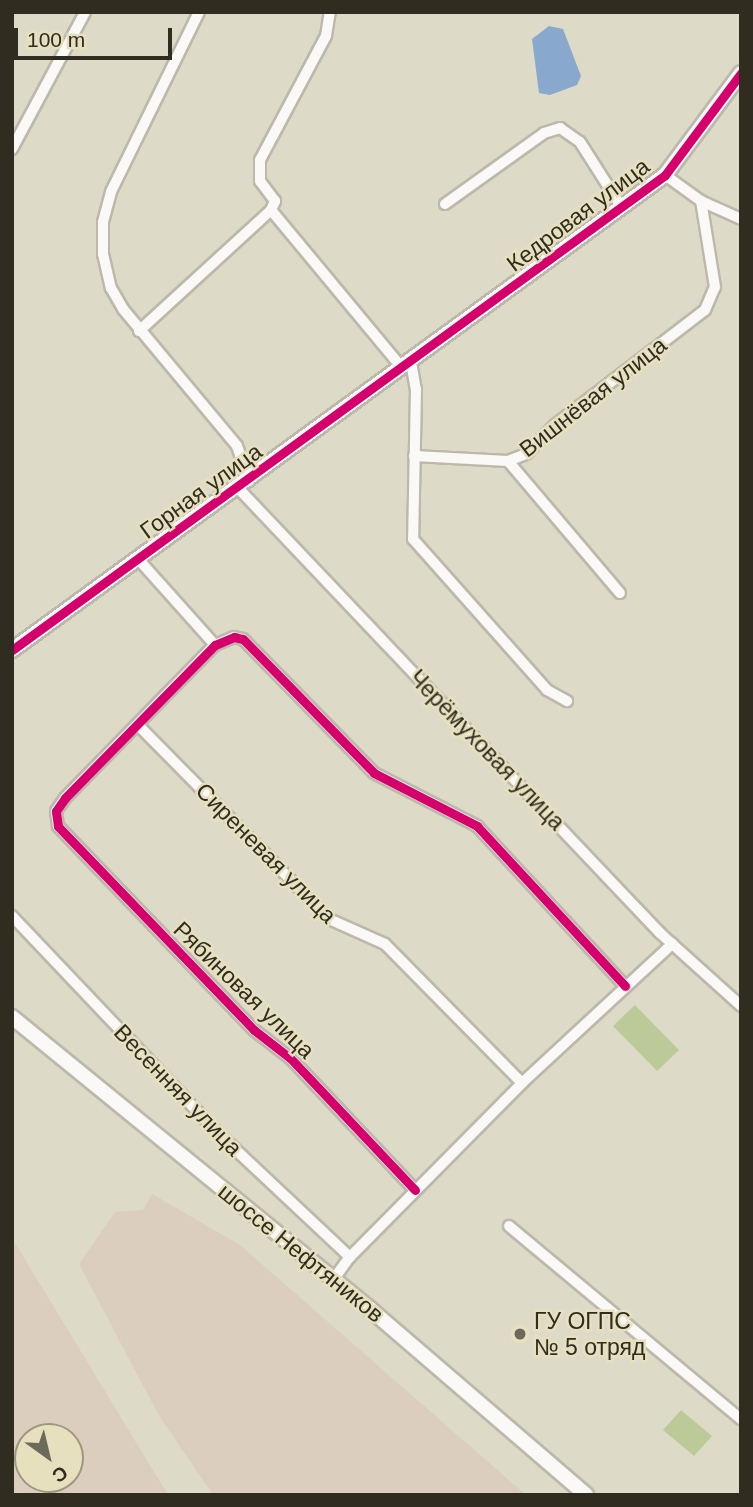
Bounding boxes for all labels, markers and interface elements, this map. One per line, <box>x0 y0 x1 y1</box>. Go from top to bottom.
scale bar <box>18 14 175 58</box>
text: 100 m <box>27 28 85 51</box>
street label: Кедровая улица <box>501 152 655 278</box>
street label: Вишнёвая улица <box>514 331 672 463</box>
street label: Горная улица <box>135 437 267 545</box>
street label: Черёмуховая улица <box>403 664 571 836</box>
street label: Сиреневая улица <box>190 777 342 929</box>
street label: Рябиновая улица <box>168 916 320 1064</box>
street label: Весенняя улица <box>108 1018 248 1162</box>
street label: шоссе Нефтяников <box>213 1178 389 1328</box>
place label: ГУ ОГПС № 5 отряд <box>534 1307 645 1361</box>
marker: ГУ ОГПС № 5 отряд <box>512 1326 528 1342</box>
north arrow <box>14 1423 84 1493</box>
text: С <box>48 1462 71 1487</box>

